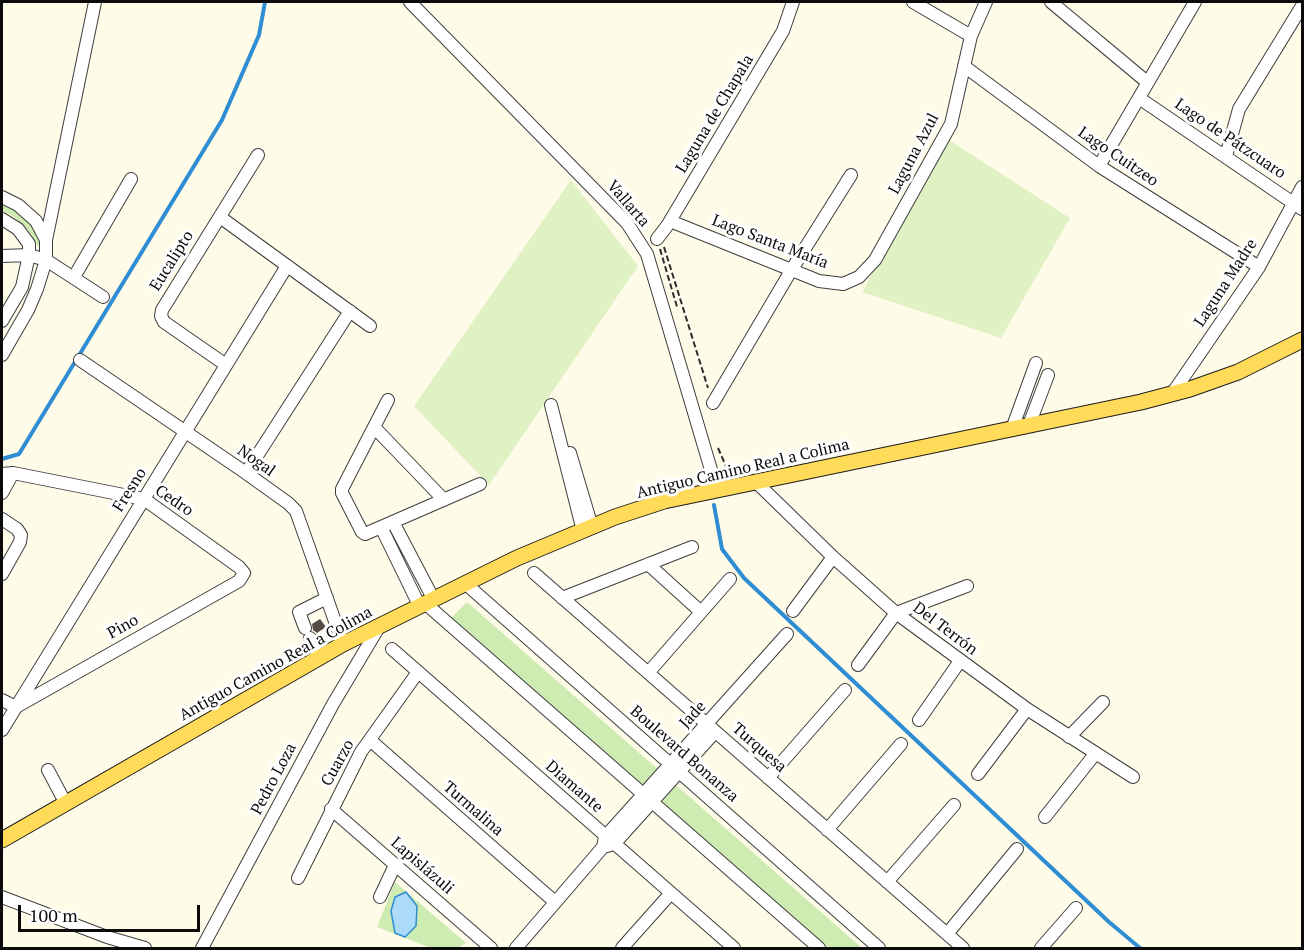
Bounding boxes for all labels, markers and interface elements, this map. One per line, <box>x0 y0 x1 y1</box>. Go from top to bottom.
street label: Laguna de Chapala <box>672 51 758 177</box>
street label: Lago de Pátzcuaro <box>1171 95 1289 183</box>
street label: Laguna Azul <box>885 110 943 198</box>
street label: Lago Cuitzeo <box>1074 123 1162 191</box>
street label: Vallarta <box>603 177 653 231</box>
street label: Lago Santa María <box>709 211 831 273</box>
street label: Eucalipto <box>146 227 198 295</box>
street label: Laguna Madre <box>1190 235 1262 331</box>
street label: Antiguo Camino Real a Colima <box>635 435 851 503</box>
street label: Nogal <box>233 441 279 481</box>
street label: Fresno <box>109 464 151 516</box>
street label: Cedro <box>151 481 197 521</box>
street label: Del Terrón <box>909 599 981 659</box>
street label: Antiguo Camino Real a Colima <box>176 603 376 725</box>
street label: Pino <box>104 611 142 643</box>
street label: Jade <box>676 697 710 733</box>
street label: Boulevard Bonanza <box>626 702 742 806</box>
street label: Turquesa <box>728 719 790 777</box>
street label: Cuarzo <box>317 736 359 790</box>
street label: Pedro Loza <box>247 740 301 818</box>
street label: Diamante <box>541 757 607 817</box>
street label: Turmalina <box>439 778 507 840</box>
street label: Lapislázuli <box>387 833 457 899</box>
scale bar <box>21 893 202 931</box>
text: 100 m <box>29 903 78 927</box>

